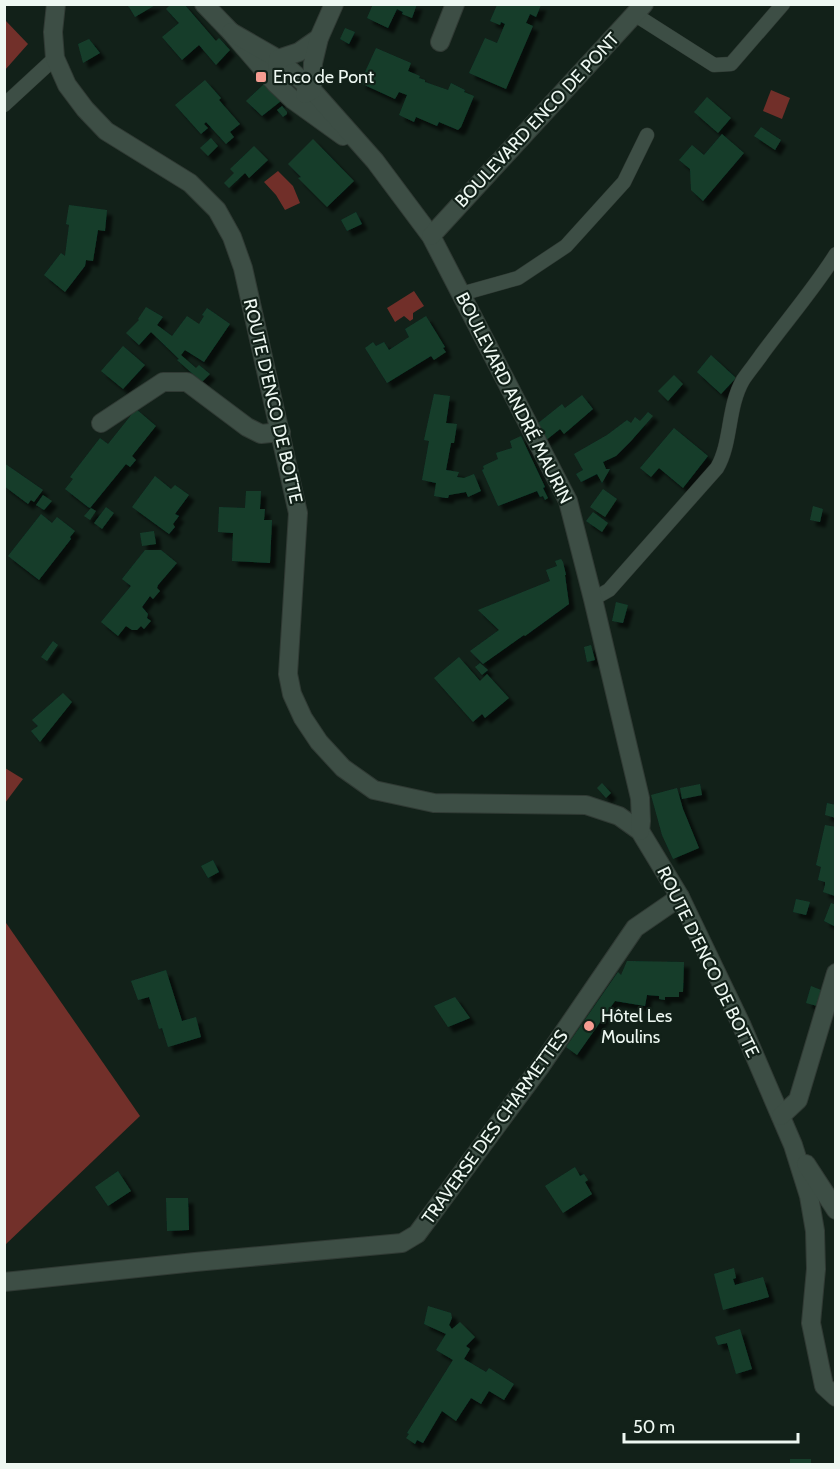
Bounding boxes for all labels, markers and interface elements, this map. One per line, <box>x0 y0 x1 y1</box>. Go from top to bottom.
street label: BOULEVARD ENCO DE PONT <box>450 28 624 212</box>
place label: Enco de Pont <box>273 66 374 88</box>
marker: Enco de Pont <box>254 70 268 84</box>
street label: BOULEVARD ANDRÉ MAURIN <box>451 289 577 507</box>
street label: ROUTE D'ENCO DE BOTTE <box>239 297 307 506</box>
street label: ROUTE D'ENCO DE BOTTE <box>652 863 764 1061</box>
place label: Hôtel Les Moulins <box>601 1005 672 1048</box>
marker: Hôtel Les Moulins <box>582 1019 596 1033</box>
street label: TRAVERSE DES CHARMETTES <box>417 1026 573 1228</box>
scale bar <box>624 1406 798 1444</box>
text: 50 m <box>633 1416 675 1438</box>

